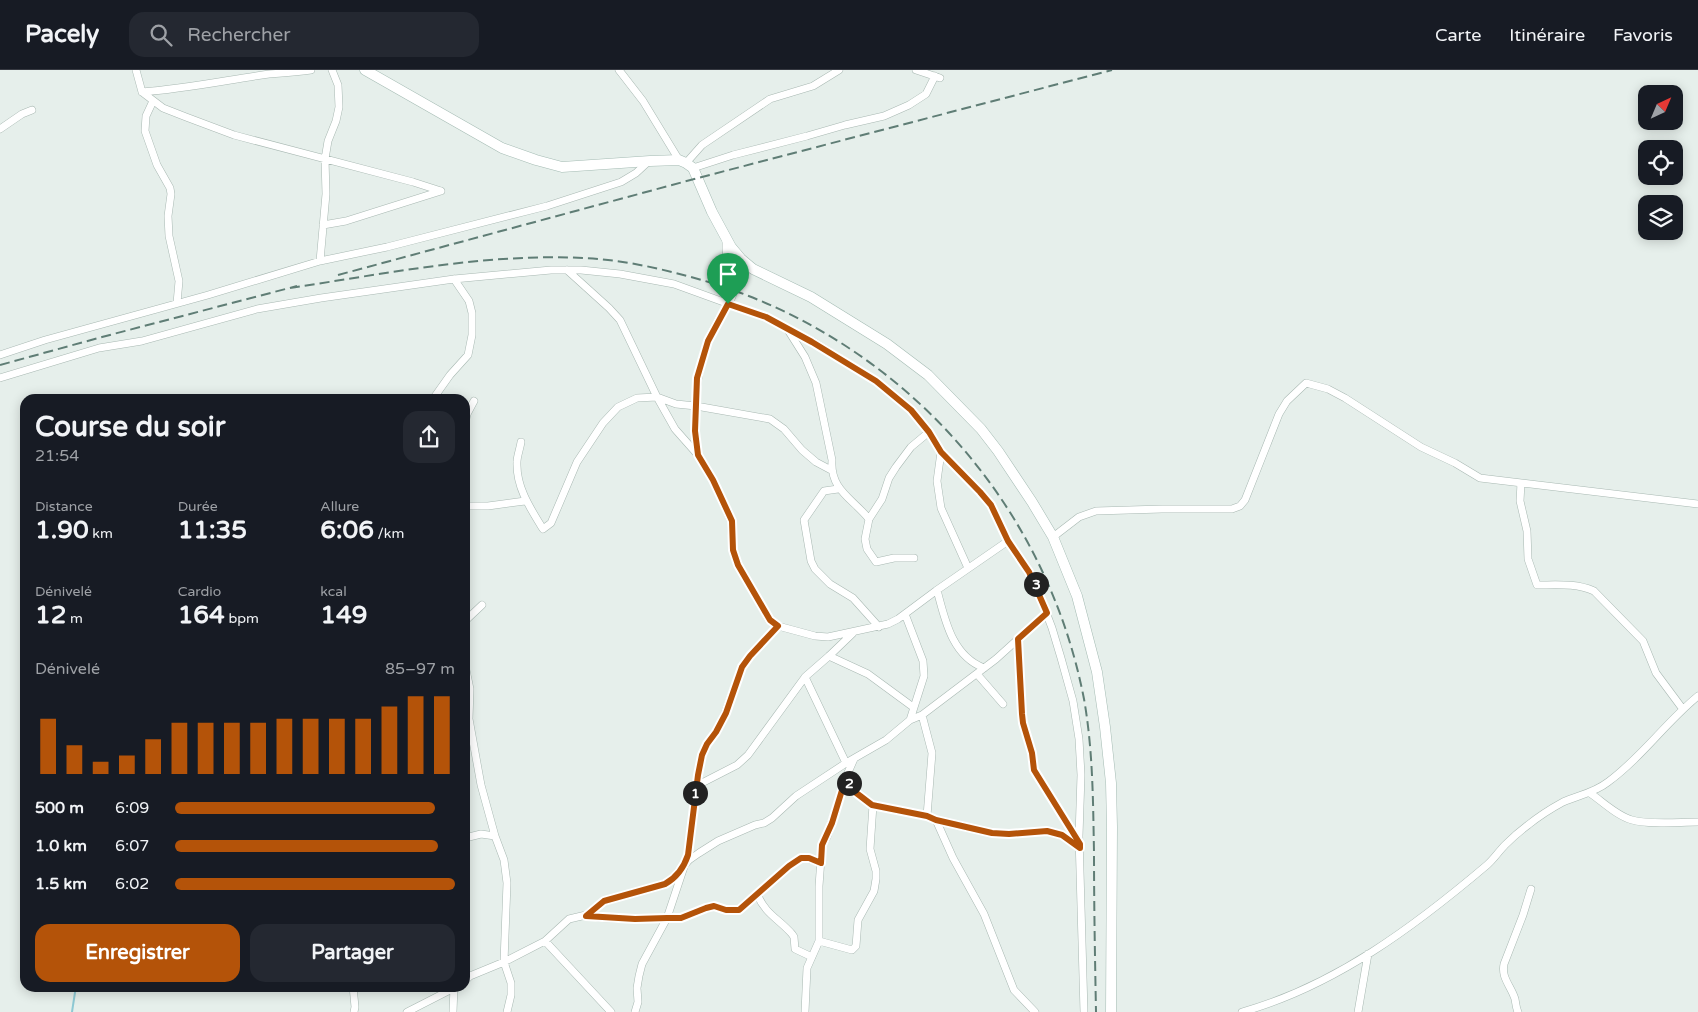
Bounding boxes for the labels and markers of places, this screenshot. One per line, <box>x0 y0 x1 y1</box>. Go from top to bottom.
pin <box>707 253 749 304</box>
pin: 3 <box>1024 572 1048 596</box>
pin: 2 <box>836 770 862 796</box>
pin: 1 <box>682 780 708 806</box>

